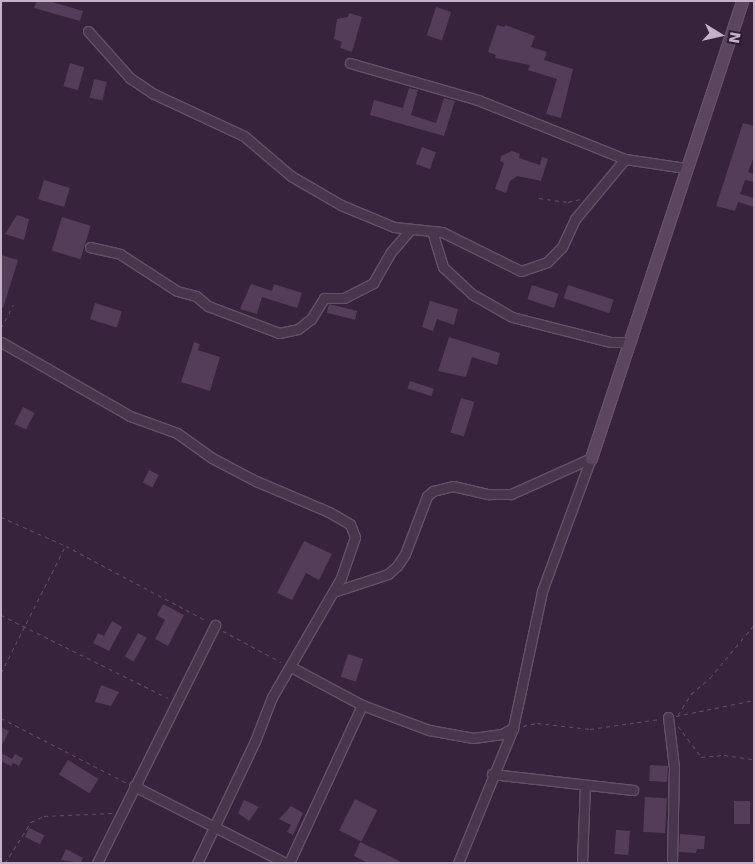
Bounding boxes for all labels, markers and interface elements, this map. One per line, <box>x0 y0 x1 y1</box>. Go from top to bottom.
north arrow <box>695 10 745 60</box>
text: N <box>726 30 744 45</box>

